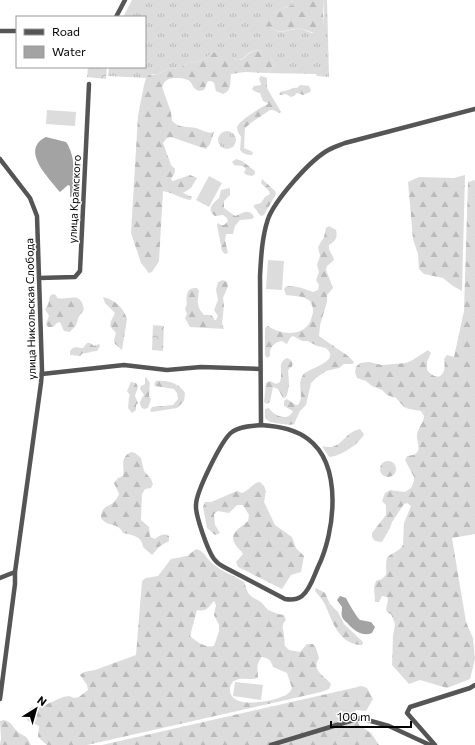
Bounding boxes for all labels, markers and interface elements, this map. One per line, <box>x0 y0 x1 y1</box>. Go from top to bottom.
legend <box>16 16 146 68</box>
text: Road <box>52 24 80 38</box>
text: Water <box>52 44 86 58</box>
street label: улица Крамского <box>65 154 83 244</box>
street label: улица Никольская Слобода <box>22 238 38 380</box>
north arrow <box>16 689 56 729</box>
text: N <box>35 693 50 708</box>
scale bar <box>331 703 411 729</box>
text: 100 m <box>337 709 371 723</box>

